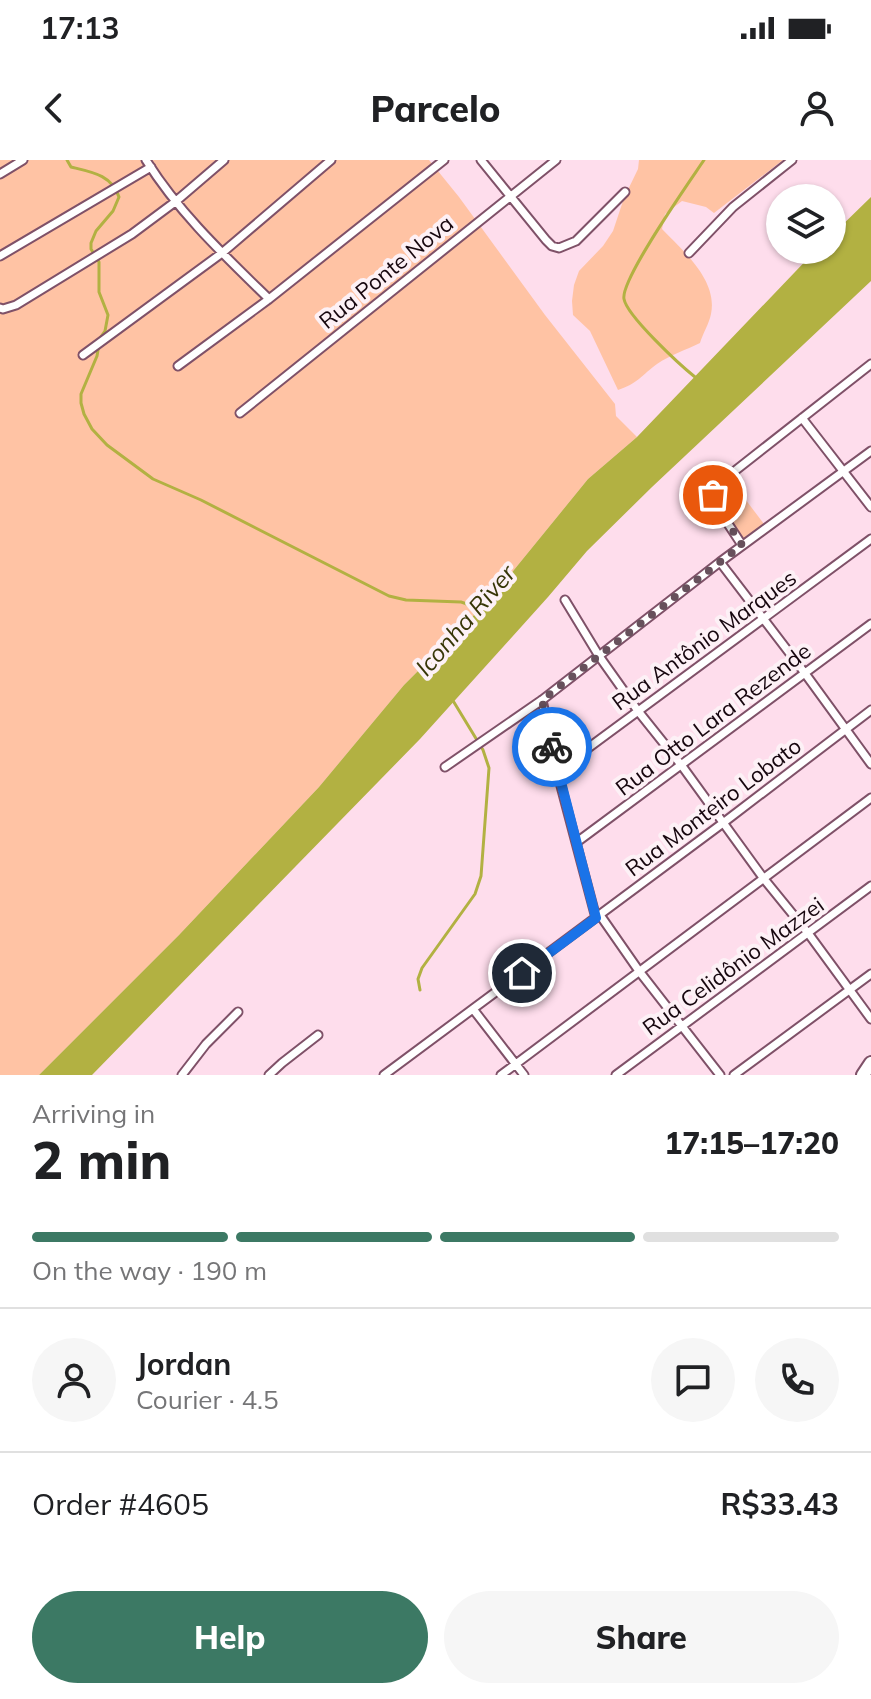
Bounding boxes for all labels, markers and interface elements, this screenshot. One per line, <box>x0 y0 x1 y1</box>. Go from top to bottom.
text: 17:13 <box>40 9 119 47</box>
icon: back <box>32 86 76 130</box>
text: Parcelo <box>370 86 501 131</box>
icon: person <box>795 86 839 130</box>
map controls <box>766 184 846 264</box>
button: layers <box>766 184 846 264</box>
street label: Rua Ponte Nova <box>313 209 459 335</box>
pin <box>679 461 747 529</box>
icon: bag <box>691 473 735 517</box>
water label: Iconha River <box>409 557 522 682</box>
street label: Rua Antônio Marques <box>606 564 802 716</box>
street label: Rua Otto Lara Rezende <box>610 636 816 802</box>
courier <box>512 707 592 787</box>
icon: bike <box>530 725 574 769</box>
street label: Rua Monteiro Lobato <box>619 732 807 882</box>
street label: Rua Celidônio Mazzei <box>637 891 829 1041</box>
pin <box>488 939 556 1007</box>
icon: home <box>500 951 544 995</box>
text: Arriving in <box>32 1097 155 1130</box>
text: 17:15–17:20 <box>664 1124 839 1162</box>
text: 2 min <box>32 1127 171 1192</box>
text: On the way · 190 m <box>32 1254 267 1287</box>
button: person <box>32 1338 116 1422</box>
button: chat <box>651 1338 735 1422</box>
button: phone <box>755 1338 839 1422</box>
text: Jordan <box>136 1345 231 1383</box>
text: Courier · 4.5 <box>136 1383 279 1416</box>
text: Order #4605 <box>32 1485 209 1523</box>
text: R$33.43 <box>721 1485 839 1523</box>
button: Help <box>32 1591 428 1683</box>
button: Share <box>444 1591 839 1683</box>

